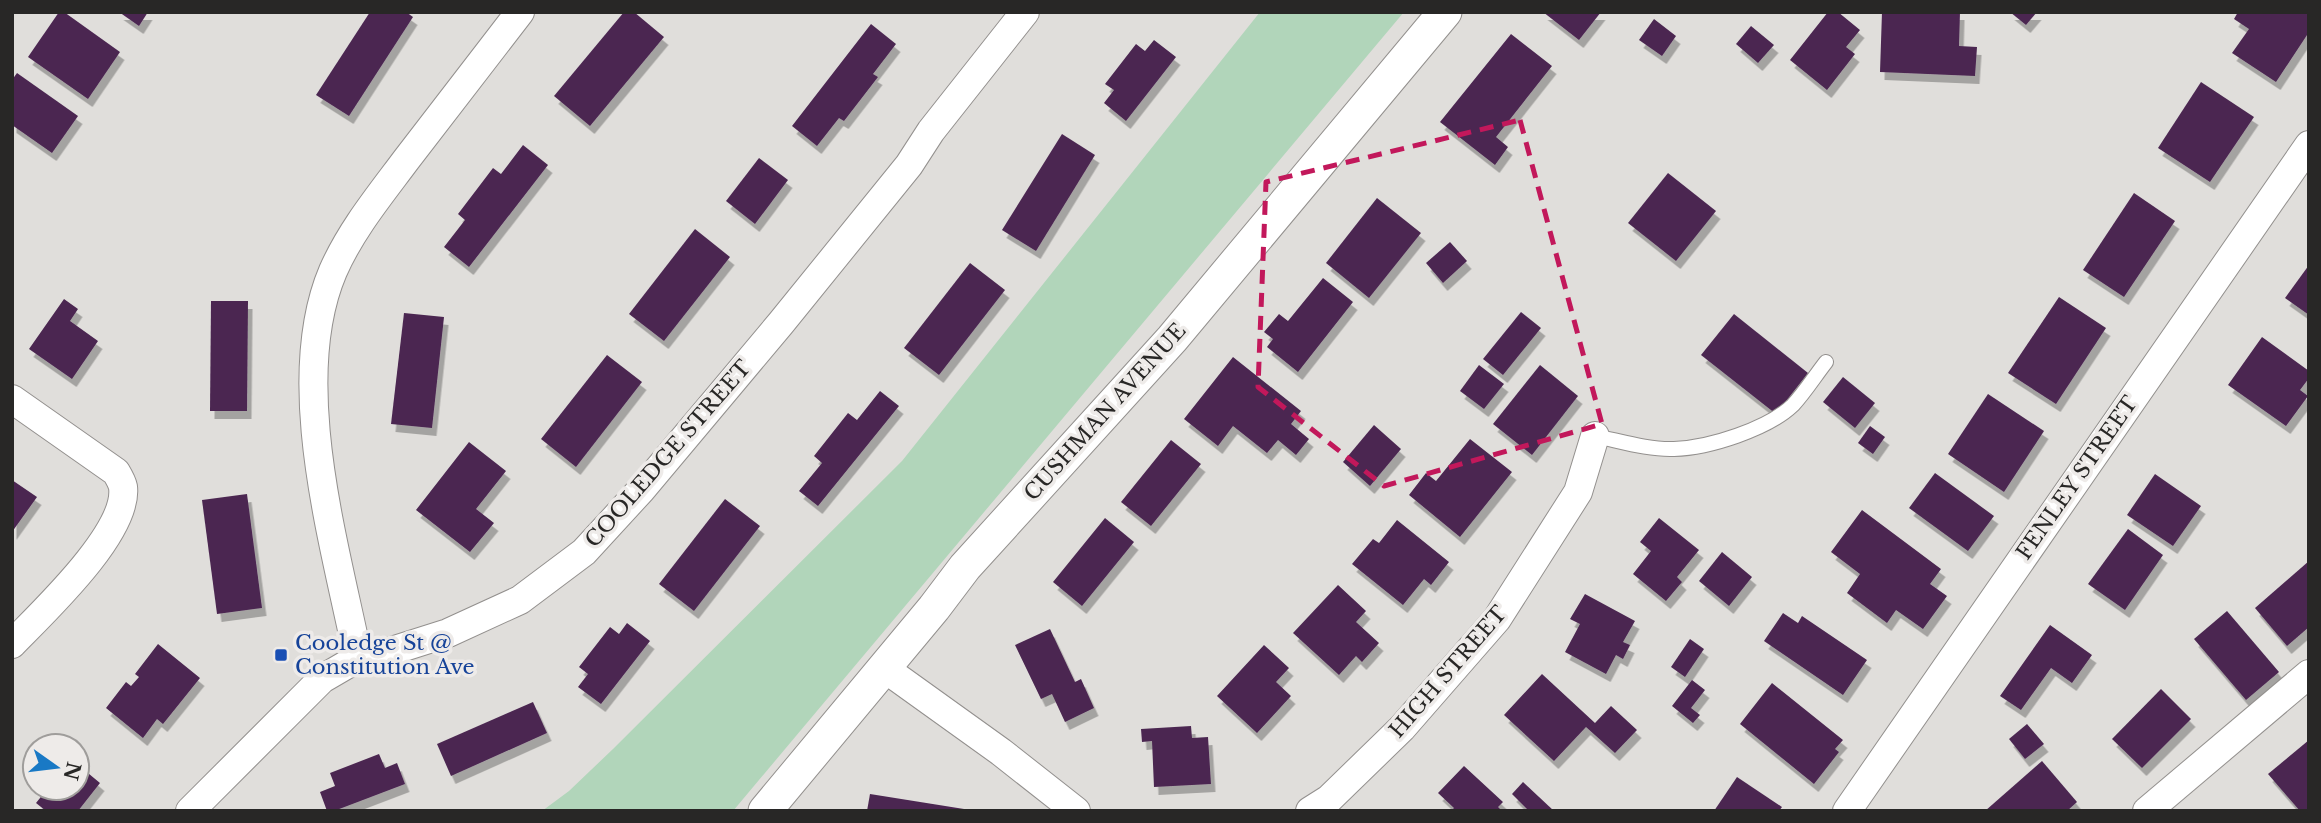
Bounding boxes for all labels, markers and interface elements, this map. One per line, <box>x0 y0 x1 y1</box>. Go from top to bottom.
street label: CUSHMAN AVENUE <box>1019 318 1191 506</box>
street label: COOLEDGE STREET <box>580 355 756 553</box>
street label: FENLEY STREET <box>2011 391 2143 565</box>
street label: HIGH STREET <box>1384 601 1512 743</box>
place label: Cooledge St @ Constitution Ave <box>295 630 475 680</box>
marker: Cooledge St @ Constitution Ave <box>273 647 289 663</box>
north arrow <box>21 732 91 802</box>
text: N <box>59 760 85 783</box>

